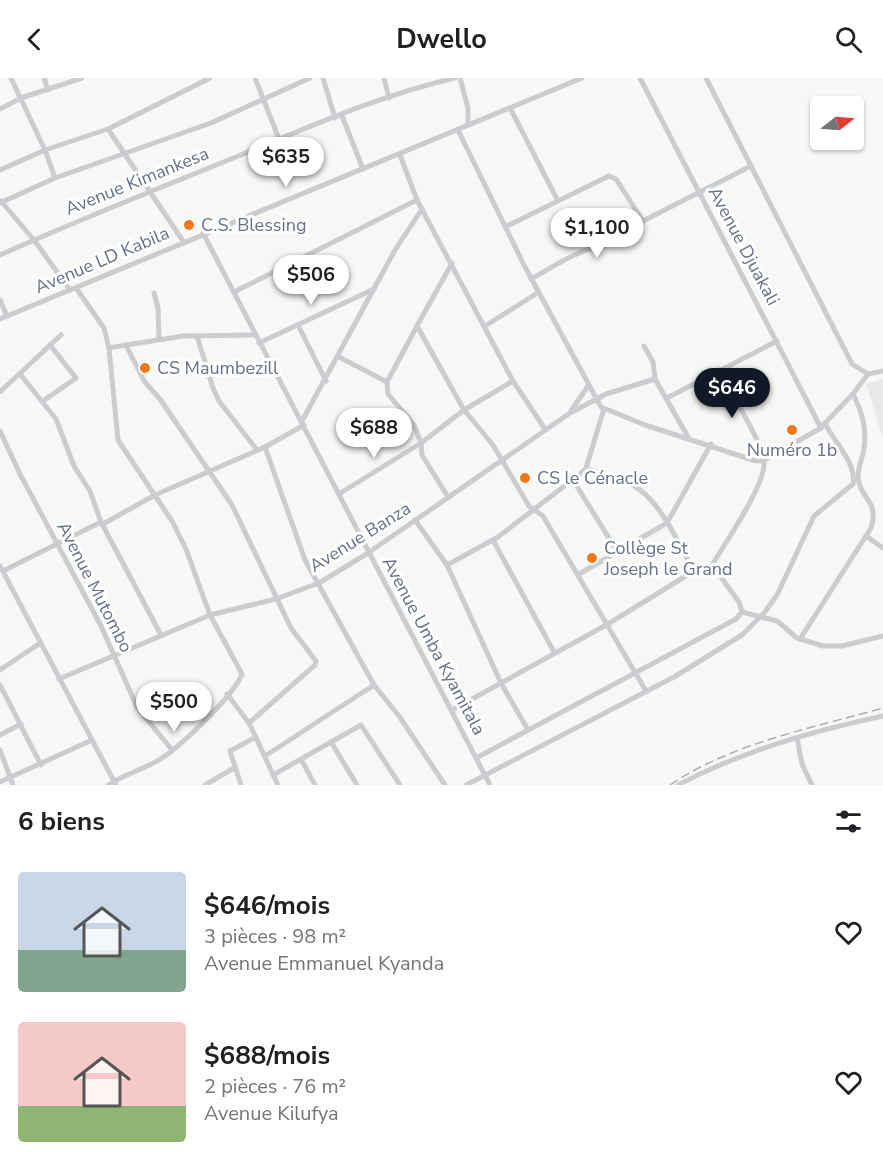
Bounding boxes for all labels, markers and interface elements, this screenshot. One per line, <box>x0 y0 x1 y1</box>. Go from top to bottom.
text: Dwello <box>396 21 487 58</box>
icon: back <box>18 23 51 56</box>
icon: search <box>832 23 865 56</box>
north arrow <box>810 96 864 150</box>
map controls <box>810 96 864 150</box>
pin: $635 <box>250 137 322 188</box>
street label: Avenue Kimankesa <box>62 141 212 221</box>
text: $635 <box>262 143 310 170</box>
street label: Avenue Djuakali <box>703 182 785 310</box>
pin: $1,100 <box>548 208 646 259</box>
place label: C.S. Blessing <box>201 213 306 237</box>
text: $1,100 <box>565 214 629 241</box>
marker: C.S. Blessing <box>182 218 196 232</box>
street label: Avenue LD Kabila <box>31 221 173 299</box>
pin: $506 <box>275 255 347 306</box>
text: $506 <box>287 261 335 288</box>
place label: CS Maumbezill <box>157 356 279 380</box>
marker: CS Maumbezill <box>138 361 152 375</box>
pin: $646 <box>696 368 768 419</box>
text: $646 <box>708 374 756 401</box>
pin: $688 <box>338 408 410 459</box>
text: $688 <box>350 414 398 441</box>
marker: Numéro 1b <box>785 423 799 437</box>
place label: Numéro 1b <box>747 438 837 462</box>
place label: CS le Cénacle <box>537 466 648 490</box>
marker: CS le Cénacle <box>518 471 532 485</box>
street label: Avenue Banza <box>305 496 415 578</box>
street label: Avenue Mutombo <box>52 518 138 656</box>
place label: Collège St Joseph le Grand <box>603 536 733 581</box>
marker: Collège St Joseph le Grand <box>585 551 599 565</box>
street label: Avenue Umba Kyamitala <box>377 553 491 739</box>
pin: $500 <box>138 682 210 733</box>
text: $500 <box>150 688 198 715</box>
text: 6 biens <box>18 804 105 839</box>
icon: filters <box>832 805 865 838</box>
text: $646/mois <box>204 888 330 923</box>
icon: home <box>66 896 138 968</box>
icon: heart <box>832 916 865 949</box>
text: 3 pièces · 98 m² <box>204 923 346 950</box>
text: Avenue Emmanuel Kyanda <box>204 950 444 977</box>
text: $688/mois <box>204 1038 330 1073</box>
icon: home <box>66 1046 138 1118</box>
icon: heart <box>832 1066 865 1099</box>
text: 2 pièces · 76 m² <box>204 1073 346 1100</box>
text: Avenue Kilufya <box>204 1100 339 1127</box>

